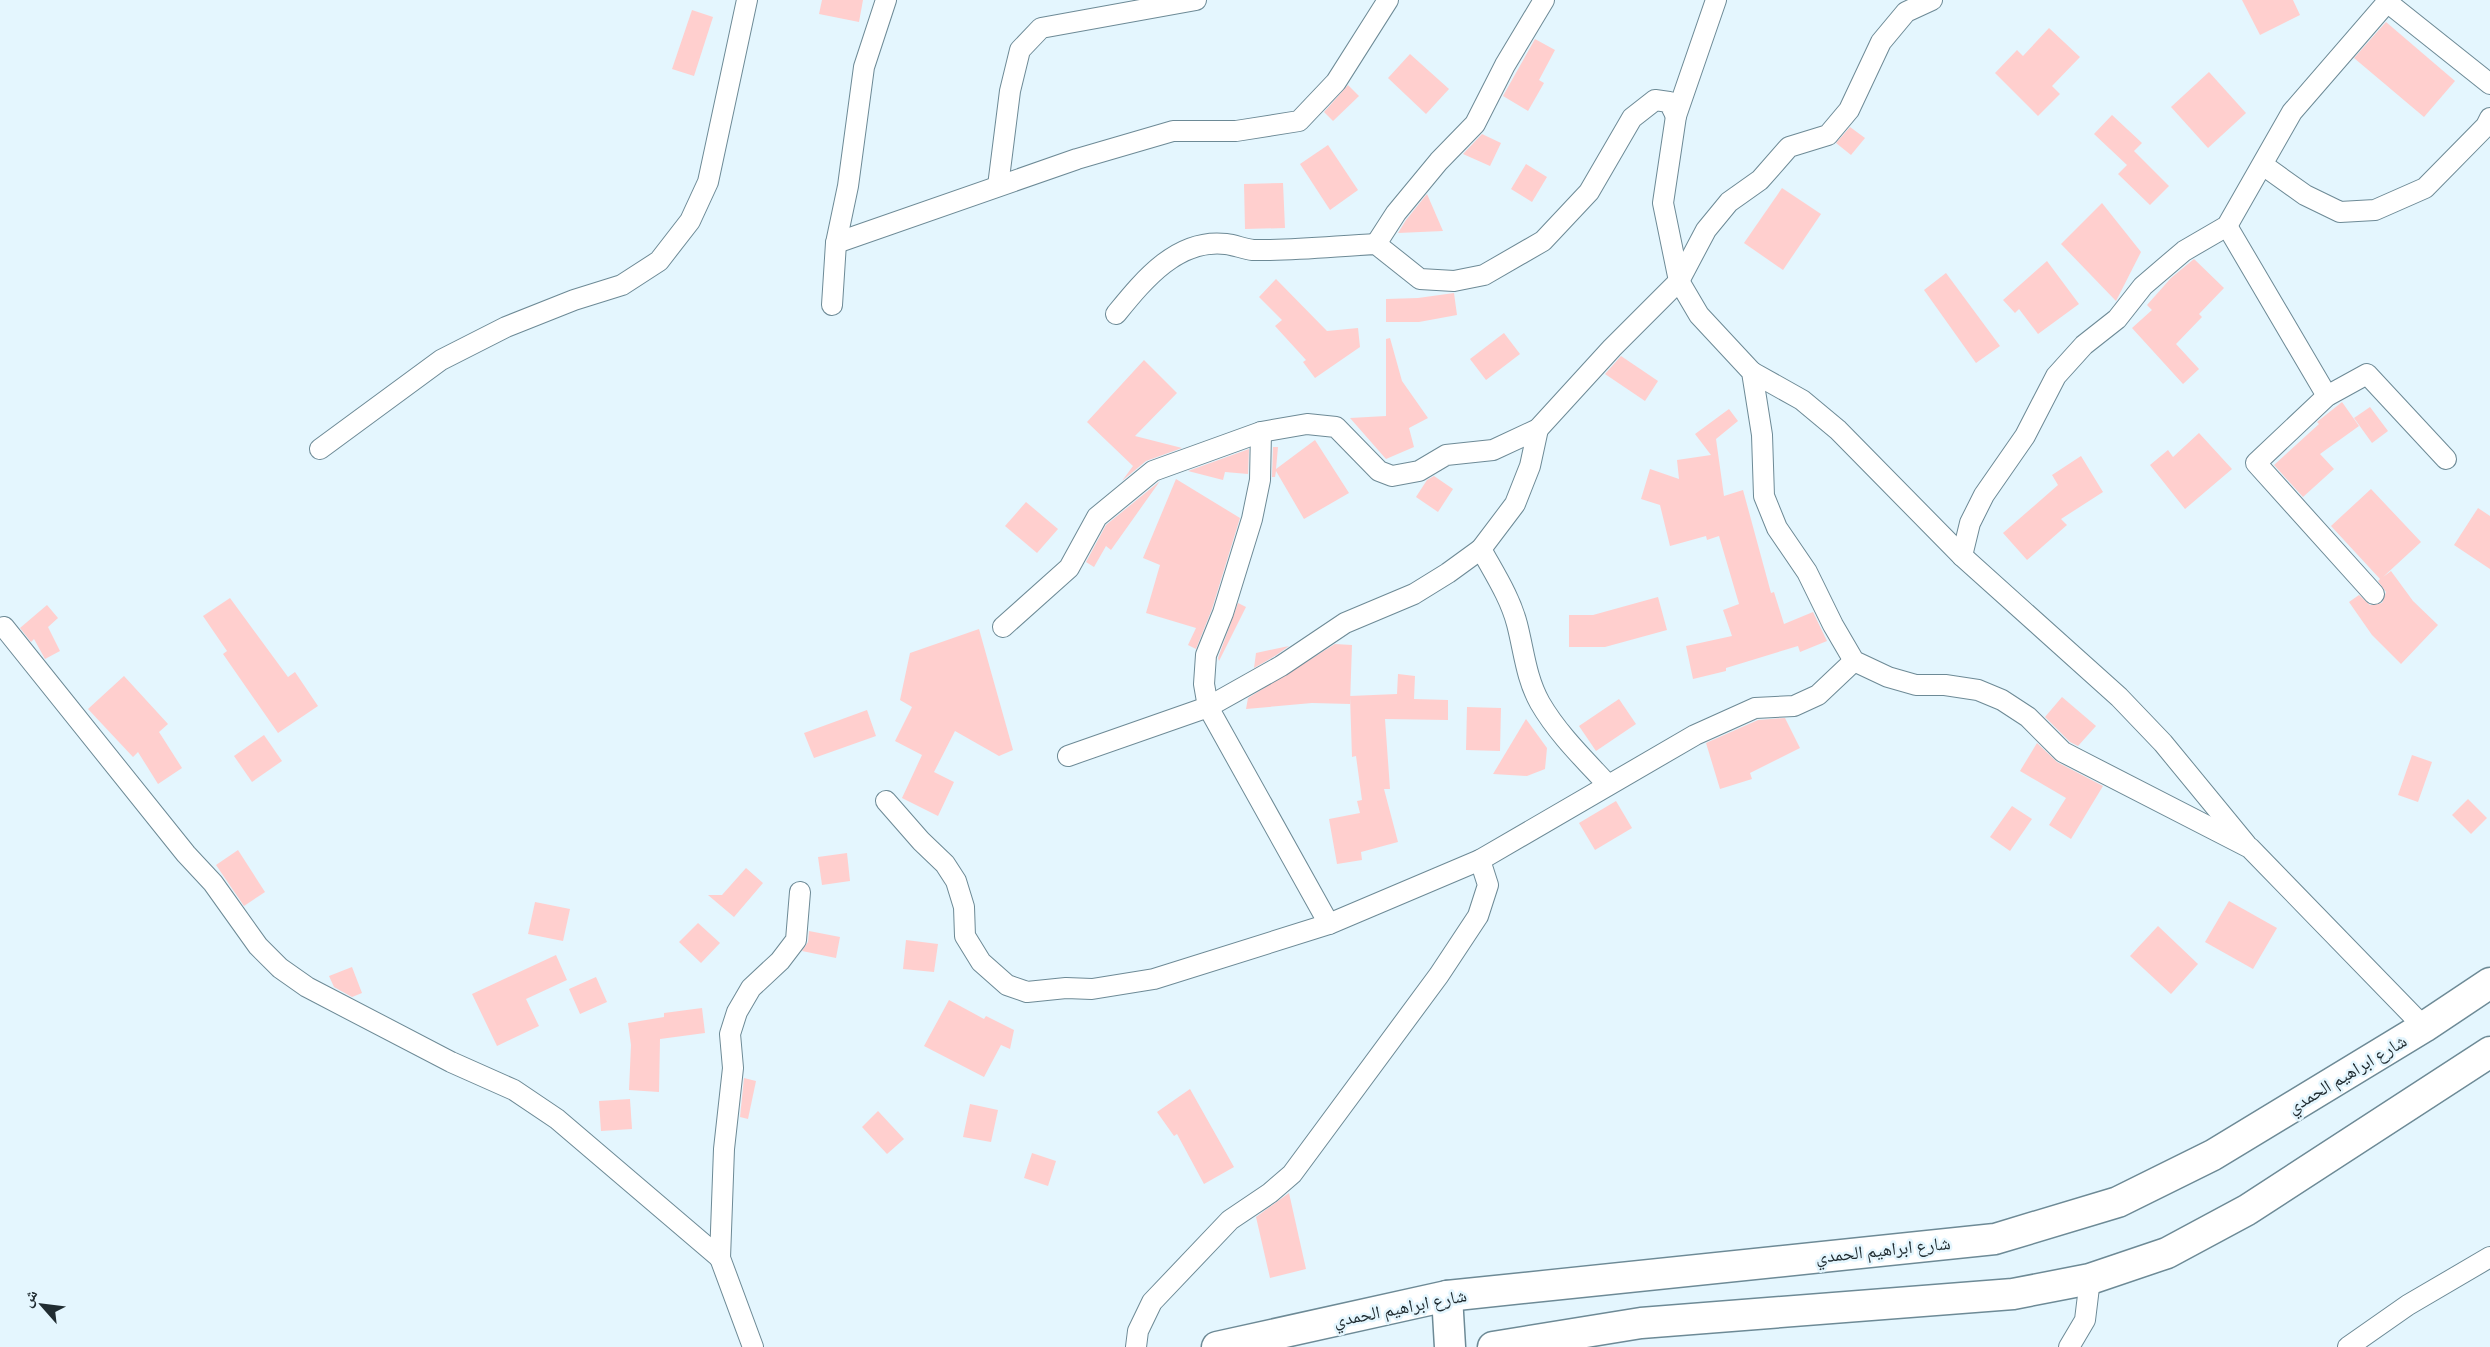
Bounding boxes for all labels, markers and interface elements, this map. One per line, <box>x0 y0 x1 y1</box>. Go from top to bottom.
street label: شارع ابراهيم الحمدي <box>2283 1029 2413 1121</box>
street label: شارع ابراهيم الحمدي <box>1814 1231 1952 1272</box>
north arrow <box>12 1275 72 1335</box>
street label: شارع ابراهيم الحمدي <box>1331 1283 1469 1335</box>
text: ش <box>16 1286 42 1310</box>

